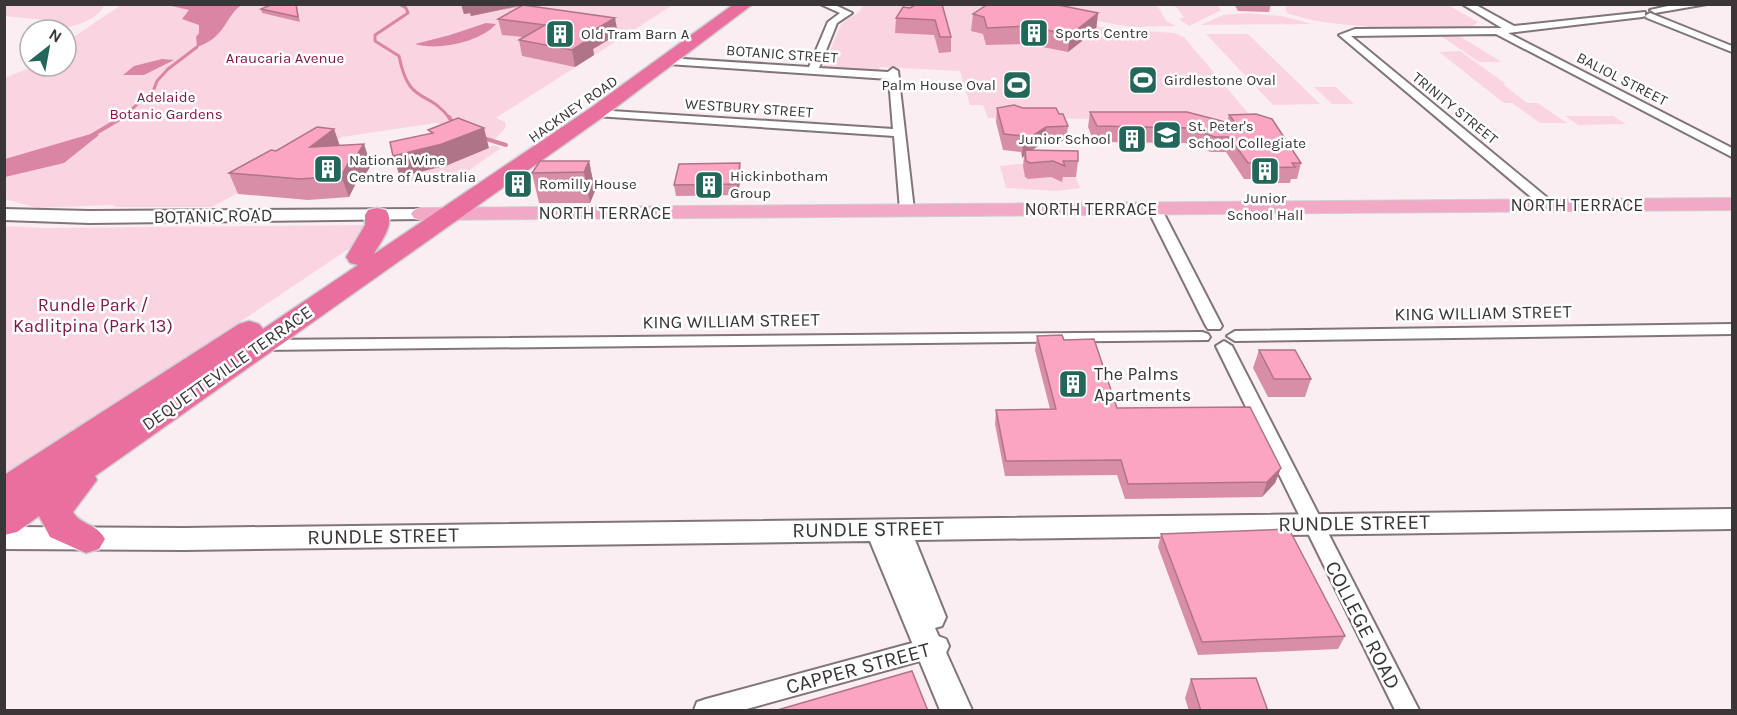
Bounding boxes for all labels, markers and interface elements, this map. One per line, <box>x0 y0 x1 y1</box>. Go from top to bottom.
building icon: Sports Centre <box>1018 17 1050 49</box>
north arrow <box>18 18 78 78</box>
building icon: Old Tram Barn A <box>544 18 576 50</box>
text: N <box>46 24 65 47</box>
place label: Sports Centre <box>1055 24 1148 42</box>
place label: Old Tram Barn A <box>581 25 690 43</box>
street label: BOTANIC STREET <box>726 41 839 67</box>
street label: BALIOL STREET <box>1574 48 1671 110</box>
park label: Araucaria Avenue <box>226 49 344 67</box>
sports icon: Girdlestone Oval <box>1127 64 1159 96</box>
street label: TRINITY STREET <box>1409 68 1502 148</box>
sports icon: Palm House Oval <box>1001 69 1033 101</box>
place label: Girdlestone Oval <box>1164 71 1276 89</box>
street label: HACKNEY ROAD <box>525 72 621 146</box>
place label: Palm House Oval <box>882 76 996 94</box>
park label: Adelaide Botanic Gardens <box>109 88 223 123</box>
street label: WESTBURY STREET <box>684 95 814 121</box>
place label: St. Peter's School Collegiate <box>1188 117 1306 152</box>
school or university icon: St. Peter's School Collegiate <box>1151 119 1183 151</box>
building icon: Junior School <box>1116 123 1148 155</box>
place label: Junior School <box>1019 130 1111 148</box>
place label: National Wine Centre of Australia <box>349 151 476 186</box>
building icon: National Wine Centre of Australia <box>312 153 344 185</box>
building icon: Junior School Hall <box>1249 155 1281 187</box>
place label: Hickinbotham Group <box>730 167 828 202</box>
building icon: Romilly House <box>502 168 534 200</box>
building icon: Hickinbotham Group <box>693 169 725 201</box>
place label: Romilly House <box>539 175 637 193</box>
place label: Junior School Hall <box>1227 189 1303 224</box>
street label: NORTH TERRACE <box>1511 194 1643 216</box>
street label: NORTH TERRACE <box>1025 198 1157 220</box>
street label: NORTH TERRACE <box>539 202 671 224</box>
street label: BOTANIC ROAD <box>153 204 273 228</box>
park label: Rundle Park / Kadlitpina (Park 13) <box>13 294 173 337</box>
street label: KING WILLIAM STREET <box>1394 300 1572 326</box>
street label: DEQUETTEVILLE TERRACE <box>138 301 316 435</box>
street label: KING WILLIAM STREET <box>642 308 820 334</box>
place label: The Palms Apartments <box>1094 363 1191 406</box>
building icon: The Palms Apartments <box>1057 368 1089 400</box>
street label: RUNDLE STREET <box>1278 510 1430 536</box>
street label: RUNDLE STREET <box>792 516 944 542</box>
street label: RUNDLE STREET <box>307 523 459 549</box>
street label: COLLEGE ROAD <box>1320 557 1406 693</box>
street label: CAPPER STREET <box>783 637 933 699</box>

